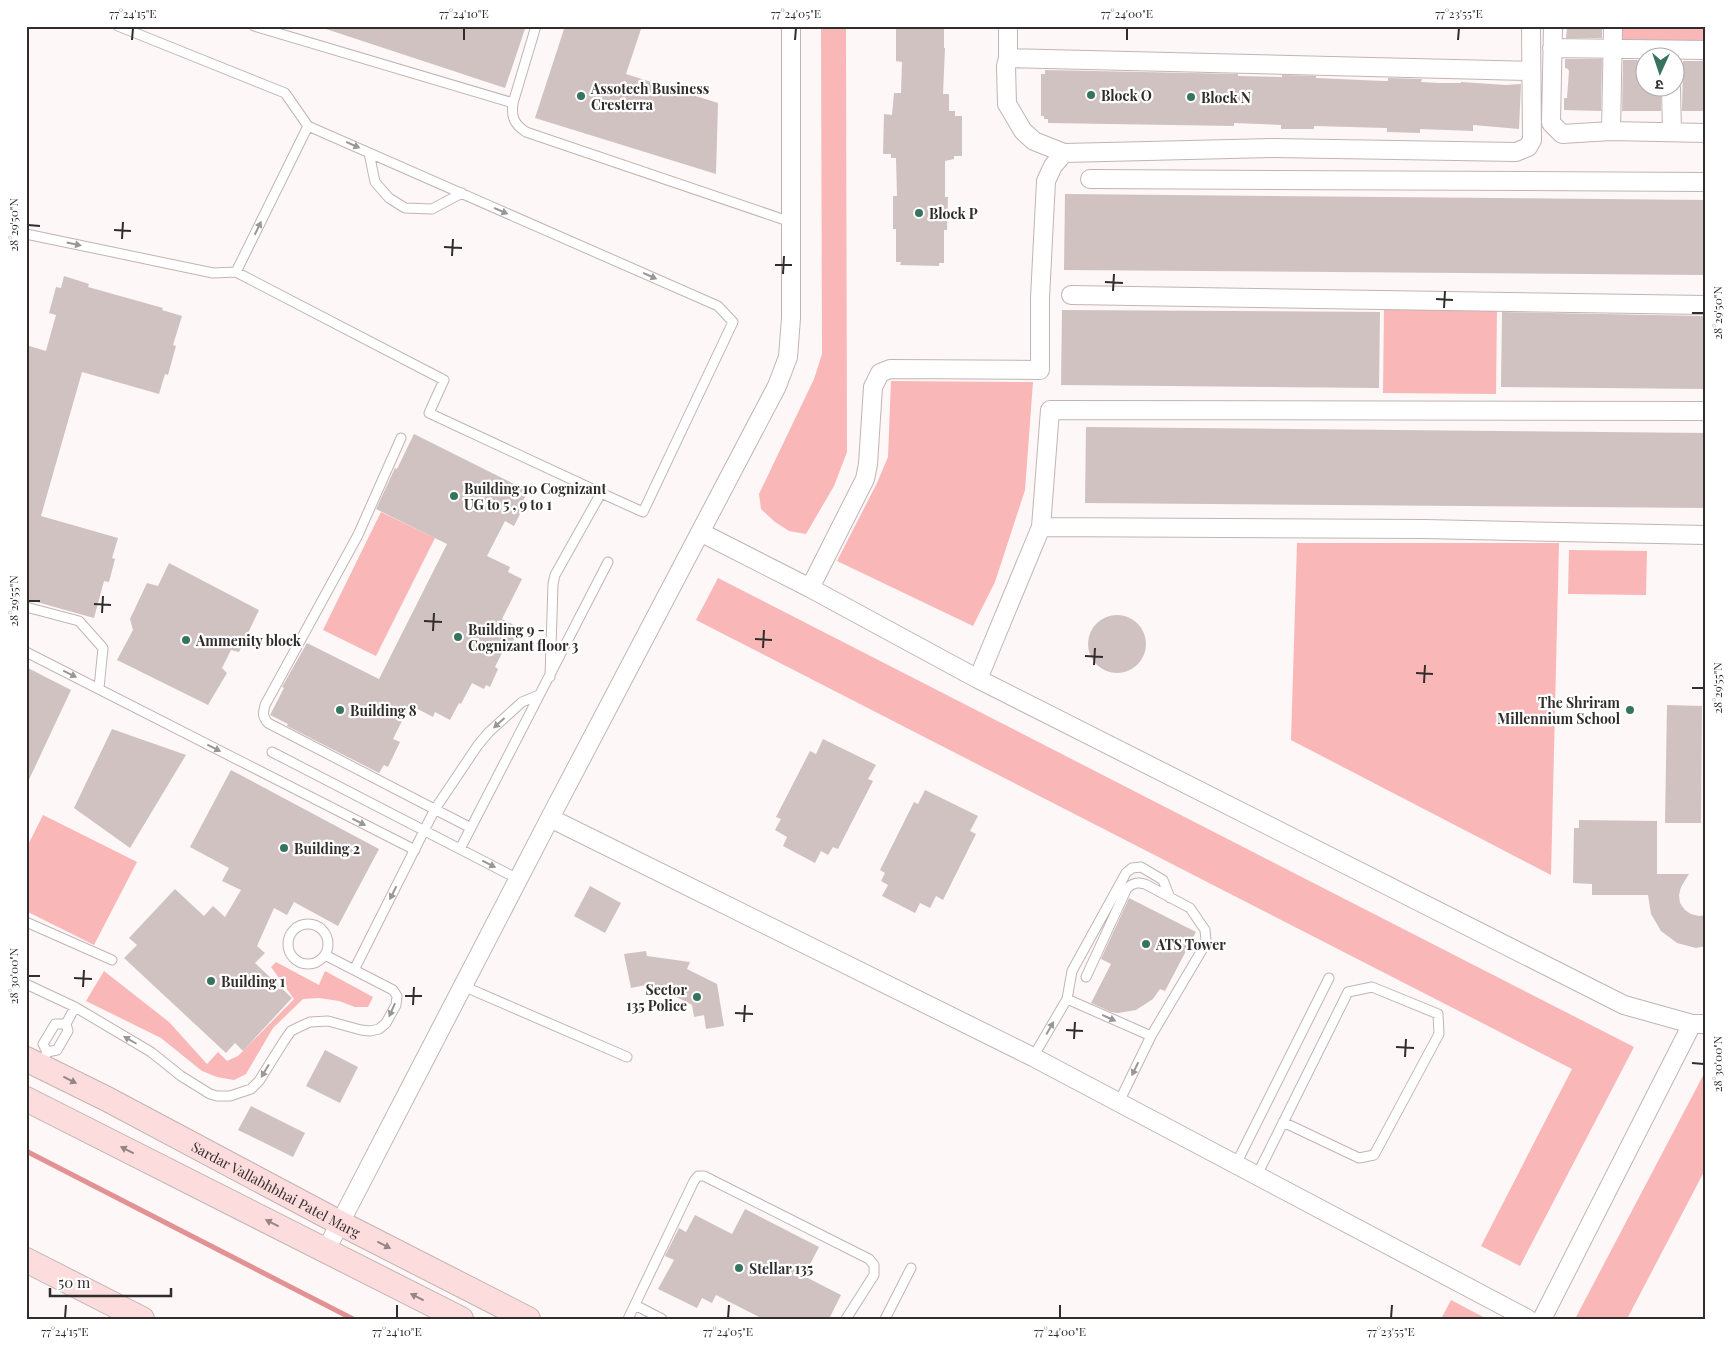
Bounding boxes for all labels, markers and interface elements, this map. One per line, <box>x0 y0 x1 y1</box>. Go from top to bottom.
text: 77°24'15"E <box>109 5 157 21</box>
text: 77°24'10"E <box>439 5 489 21</box>
text: 77°24'05"E <box>771 5 821 21</box>
text: 77°24'00"E <box>1101 5 1153 21</box>
text: 77°23'55"E <box>1435 5 1483 21</box>
north arrow <box>1634 48 1684 98</box>
text: उ <box>1654 76 1664 95</box>
place label: Assotech Business Cresterra <box>590 79 709 114</box>
place label: Block O <box>1101 86 1152 105</box>
place label: Block N <box>1201 88 1251 107</box>
marker: Block O <box>1085 89 1097 101</box>
marker: Assotech Business Cresterra <box>575 90 587 102</box>
marker: Block N <box>1185 91 1197 103</box>
one-way arrow <box>346 142 360 150</box>
text: 28°29'50"N <box>5 198 21 252</box>
place label: Block P <box>929 204 978 223</box>
one-way arrow <box>494 207 508 215</box>
marker: Block P <box>913 207 925 219</box>
one-way arrow <box>254 221 262 236</box>
one-way arrow <box>66 240 82 248</box>
one-way arrow <box>643 273 657 281</box>
text: 28°29'50"N <box>1709 286 1725 340</box>
place label: Building 10 Cognizant UG to 5 , 9 to 1 <box>464 479 606 514</box>
marker: Building 10 Cognizant UG to 5 , 9 to 1 <box>448 490 460 502</box>
text: 28°29'55"N <box>5 575 21 627</box>
place label: Building 9 - Cognizant floor 3 <box>468 620 578 655</box>
place label: Ammenity block <box>195 631 302 650</box>
marker: Building 9 - Cognizant floor 3 <box>452 631 464 643</box>
marker: Ammenity block <box>180 634 192 646</box>
text: 28°29'55"N <box>1709 662 1725 714</box>
one-way arrow <box>63 670 77 678</box>
place label: The Shriram Millennium School <box>1497 693 1621 728</box>
place label: Building 8 <box>350 701 417 720</box>
marker: Building 8 <box>334 704 346 716</box>
marker: The Shriram Millennium School <box>1624 704 1636 716</box>
one-way arrow <box>494 717 506 729</box>
one-way arrow <box>207 744 221 752</box>
one-way arrow <box>352 818 366 826</box>
place label: Building 2 <box>294 839 360 858</box>
marker: Building 2 <box>278 842 290 854</box>
one-way arrow <box>482 860 496 868</box>
one-way arrow <box>388 886 396 900</box>
place label: ATS Tower <box>1155 935 1226 954</box>
marker: ATS Tower <box>1140 938 1152 950</box>
text: 28°30'00"N <box>5 947 21 1004</box>
place label: Building 1 <box>221 972 285 991</box>
marker: Building 1 <box>205 975 217 987</box>
place label: Sector 135 Police <box>626 980 687 1015</box>
marker: Sector 135 Police <box>691 991 703 1003</box>
one-way arrow <box>388 1003 396 1017</box>
one-way arrow <box>1102 1014 1116 1022</box>
one-way arrow <box>1046 1021 1055 1034</box>
text: 28°30'00"N <box>1709 1035 1725 1092</box>
one-way arrow <box>122 1036 137 1044</box>
one-way arrow <box>1131 1062 1139 1076</box>
one-way arrow <box>261 1065 270 1078</box>
one-way arrow <box>63 1076 77 1084</box>
street label: Sardar Vallabhbhai Patel Marg <box>189 1136 364 1242</box>
one-way arrow <box>120 1146 135 1154</box>
one-way arrow <box>265 1219 280 1227</box>
one-way arrow <box>377 1241 391 1249</box>
place label: Stellar 135 <box>749 1259 813 1278</box>
marker: Stellar 135 <box>733 1262 745 1274</box>
scale bar <box>50 1265 171 1297</box>
text: 50 m <box>58 1272 91 1292</box>
one-way arrow <box>410 1293 425 1301</box>
text: 77°24'15"E <box>41 1323 89 1339</box>
text: 77°24'10"E <box>372 1323 422 1339</box>
text: 77°24'05"E <box>703 1323 753 1339</box>
text: 77°24'00"E <box>1034 1323 1086 1339</box>
text: 77°23'55"E <box>1367 1323 1415 1339</box>

